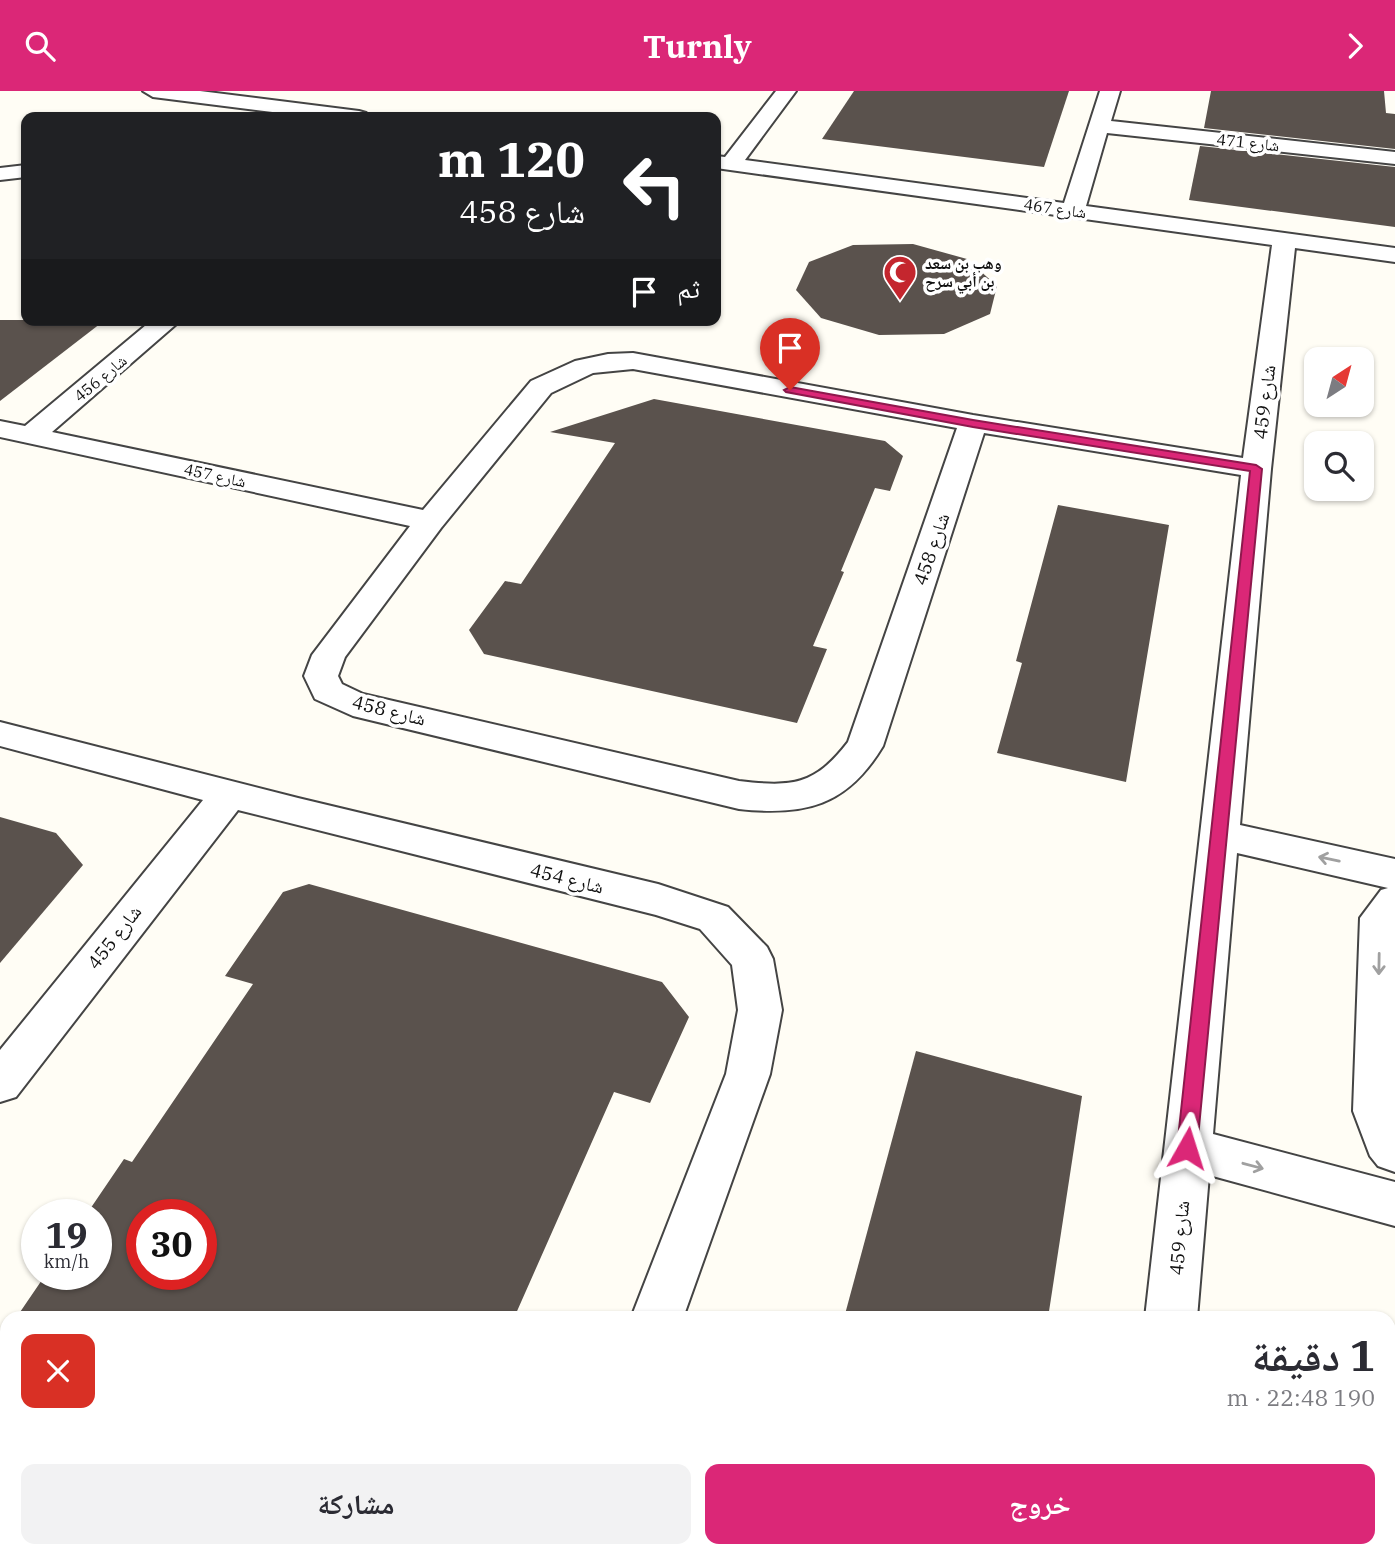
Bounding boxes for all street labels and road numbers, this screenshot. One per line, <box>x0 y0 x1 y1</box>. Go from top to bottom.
street label: شارع 471 <box>1216 129 1280 156</box>
street label: شارع 467 <box>1022 194 1088 223</box>
street label: شارع 456 <box>69 350 131 407</box>
street label: شارع 459 <box>1248 363 1280 441</box>
street label: شارع 457 <box>182 459 248 492</box>
street label: شارع 458 <box>907 510 955 588</box>
street label: شارع 458 <box>350 689 428 731</box>
street label: شارع 454 <box>528 857 606 899</box>
street label: شارع 455 <box>82 900 146 974</box>
street label: شارع 459 <box>1164 1200 1194 1276</box>

